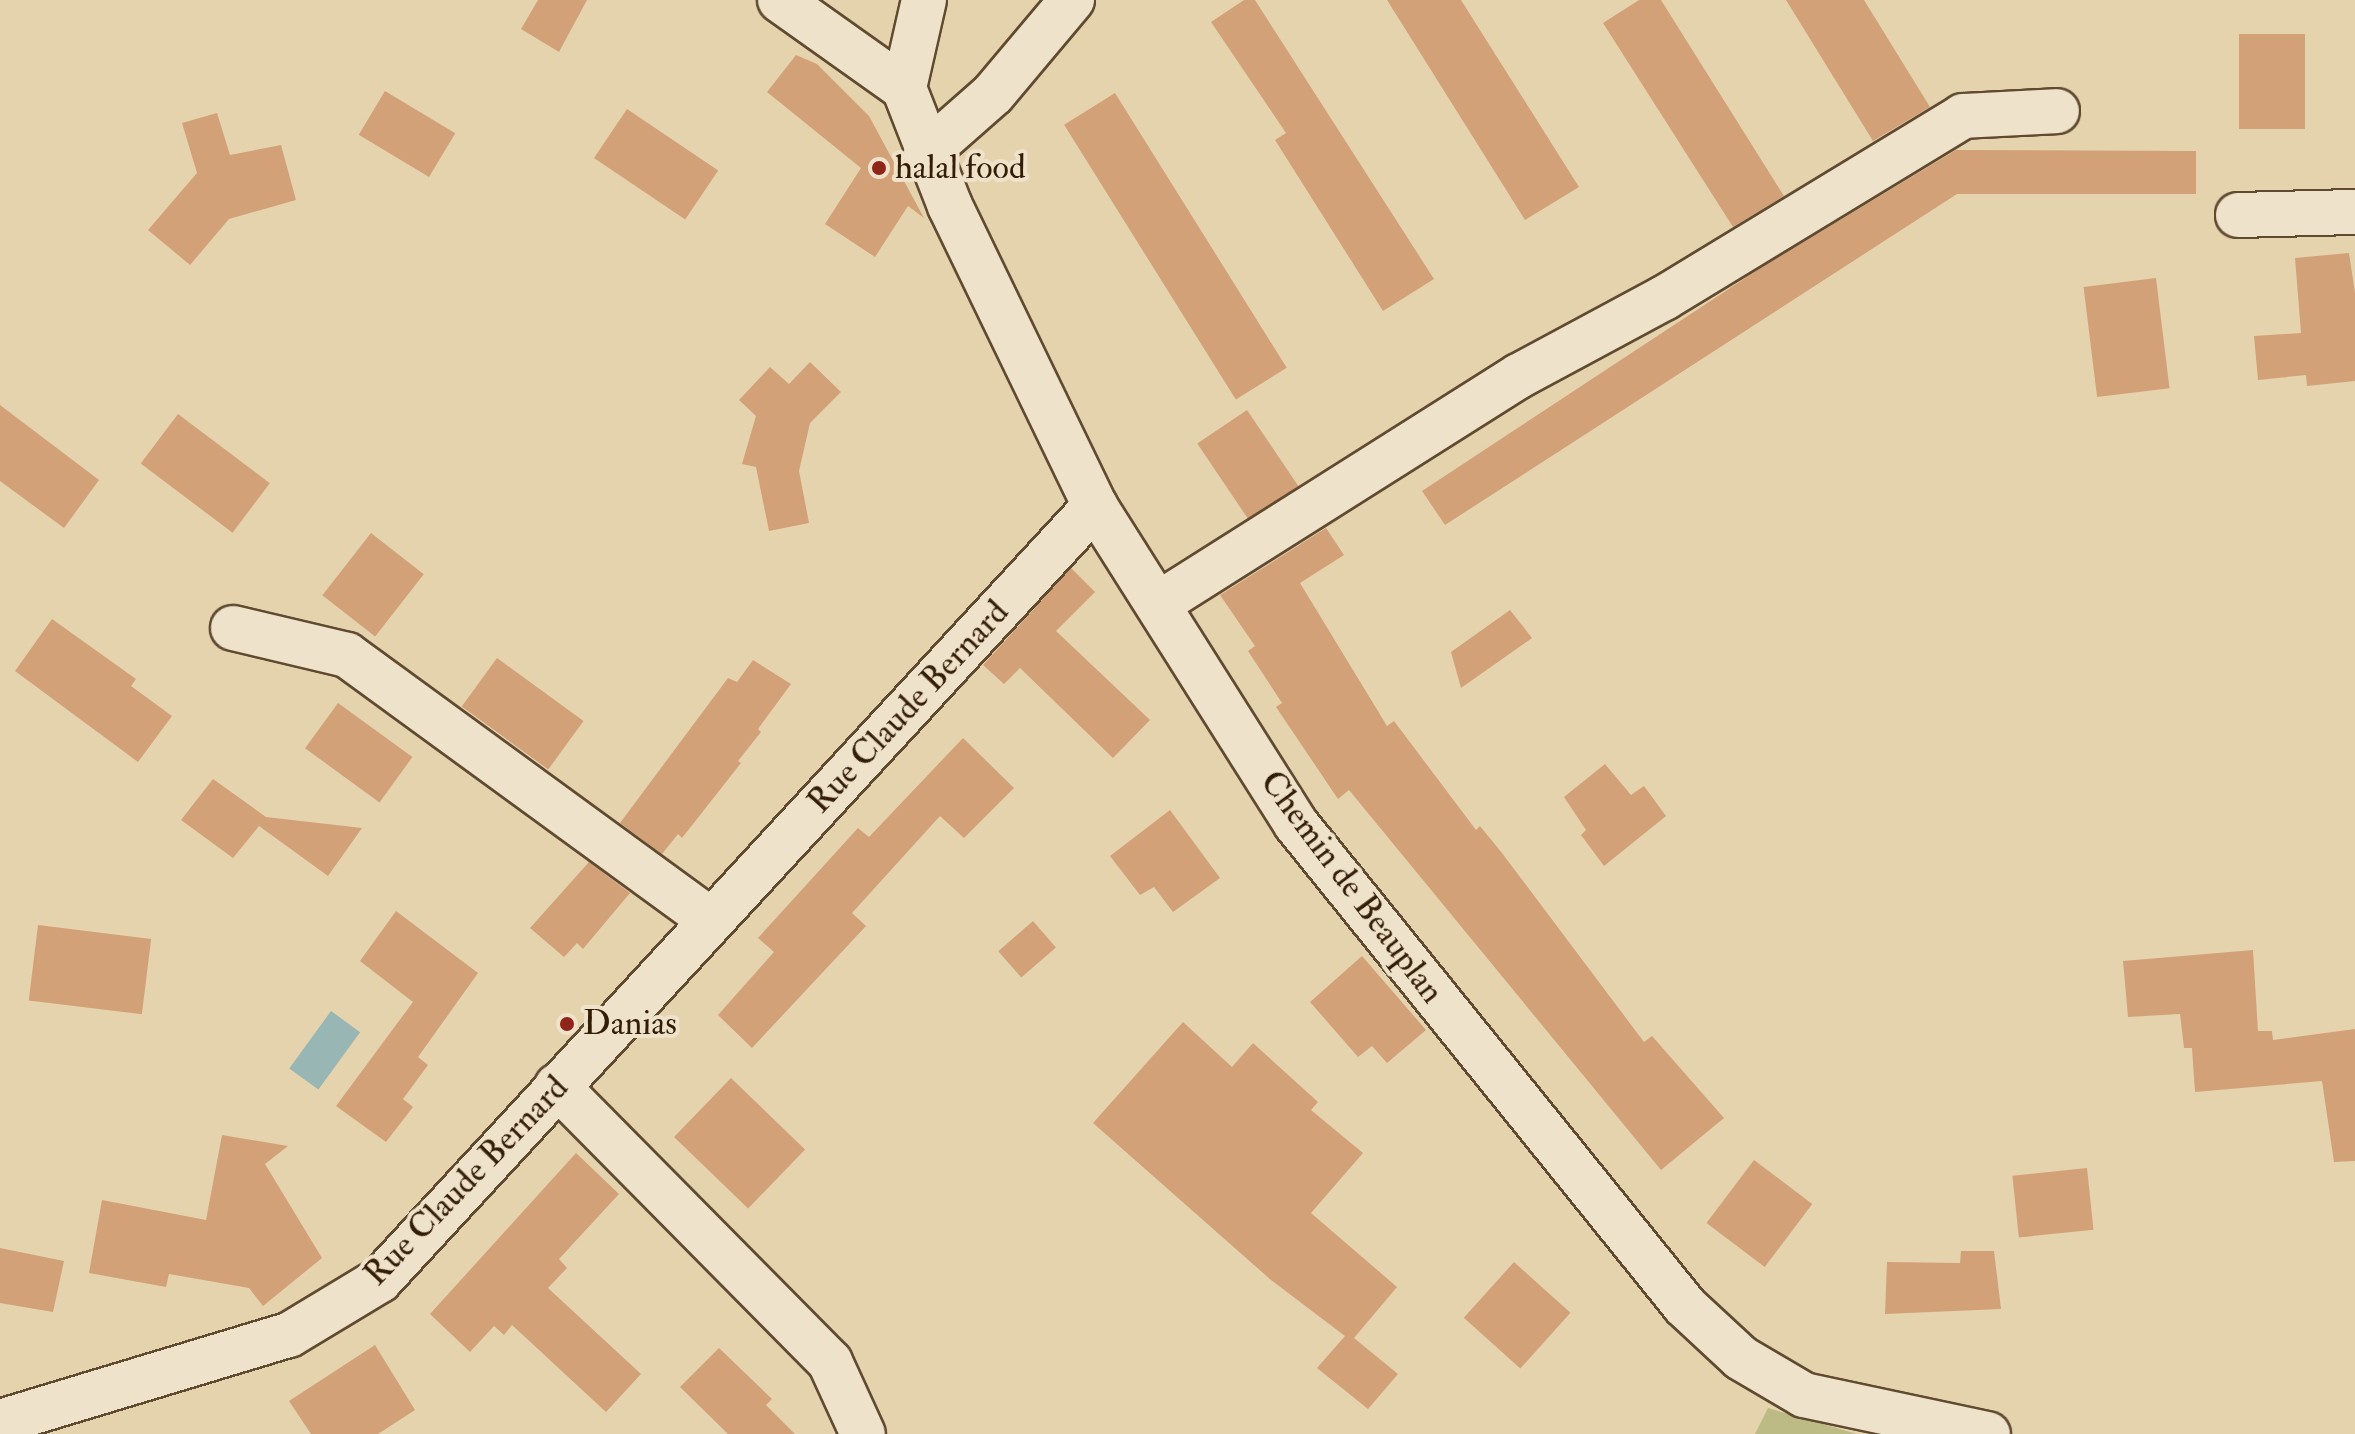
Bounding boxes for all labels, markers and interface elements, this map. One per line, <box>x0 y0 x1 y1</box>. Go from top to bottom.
place label: halal food <box>895 148 1026 188</box>
marker: halal food <box>870 159 888 177</box>
street label: Rue Claude Bernard <box>799 592 1017 822</box>
street label: Chemin de Beauplan <box>1251 763 1453 1011</box>
place label: Danias <box>583 1004 677 1044</box>
marker: Danias <box>558 1015 576 1033</box>
street label: Rue Claude Bernard <box>355 1068 577 1294</box>

